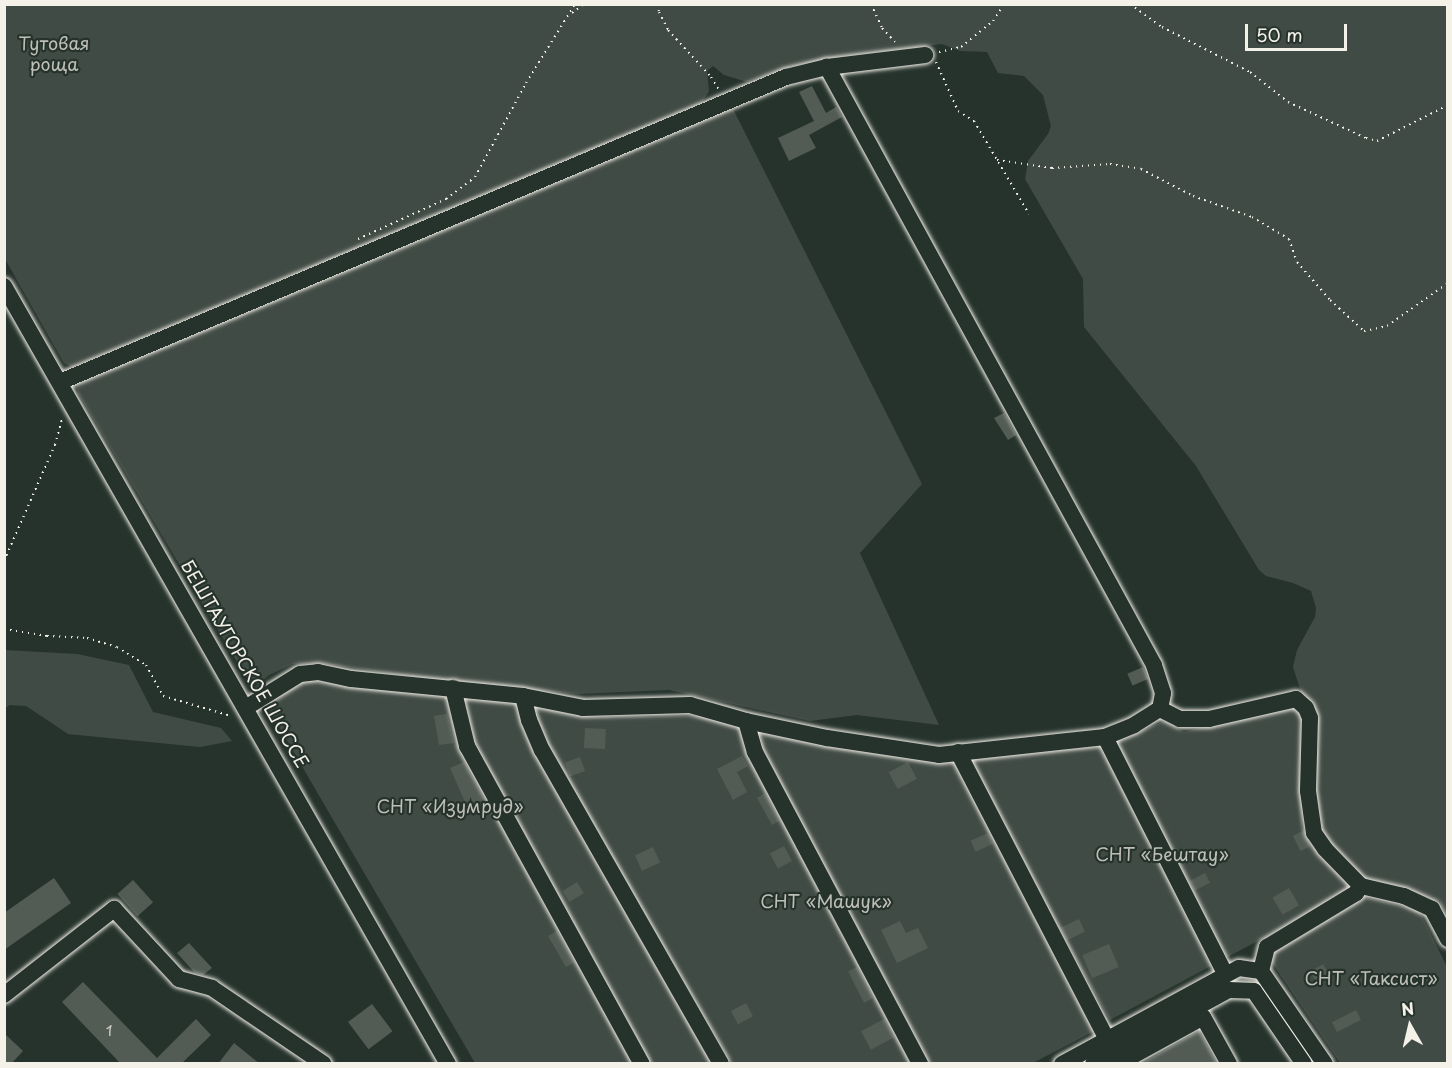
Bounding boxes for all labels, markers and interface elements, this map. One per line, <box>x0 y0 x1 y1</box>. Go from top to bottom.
scale bar <box>1248 12 1350 50</box>
text: 50 m <box>1256 21 1303 48</box>
park label: Тутовая роща <box>19 33 89 76</box>
street label: БЕШТАУГОРСКОЕ ШОССЕ <box>176 555 314 773</box>
park label: СНТ «Изумруд» <box>376 795 524 817</box>
park label: СНТ «Бештау» <box>1095 843 1229 865</box>
park label: СНТ «Машук» <box>760 890 892 912</box>
park label: СНТ «Таксист» <box>1304 967 1438 989</box>
text: N <box>1400 995 1415 1021</box>
north arrow <box>1380 996 1440 1056</box>
house number: 1 <box>106 1021 112 1039</box>

